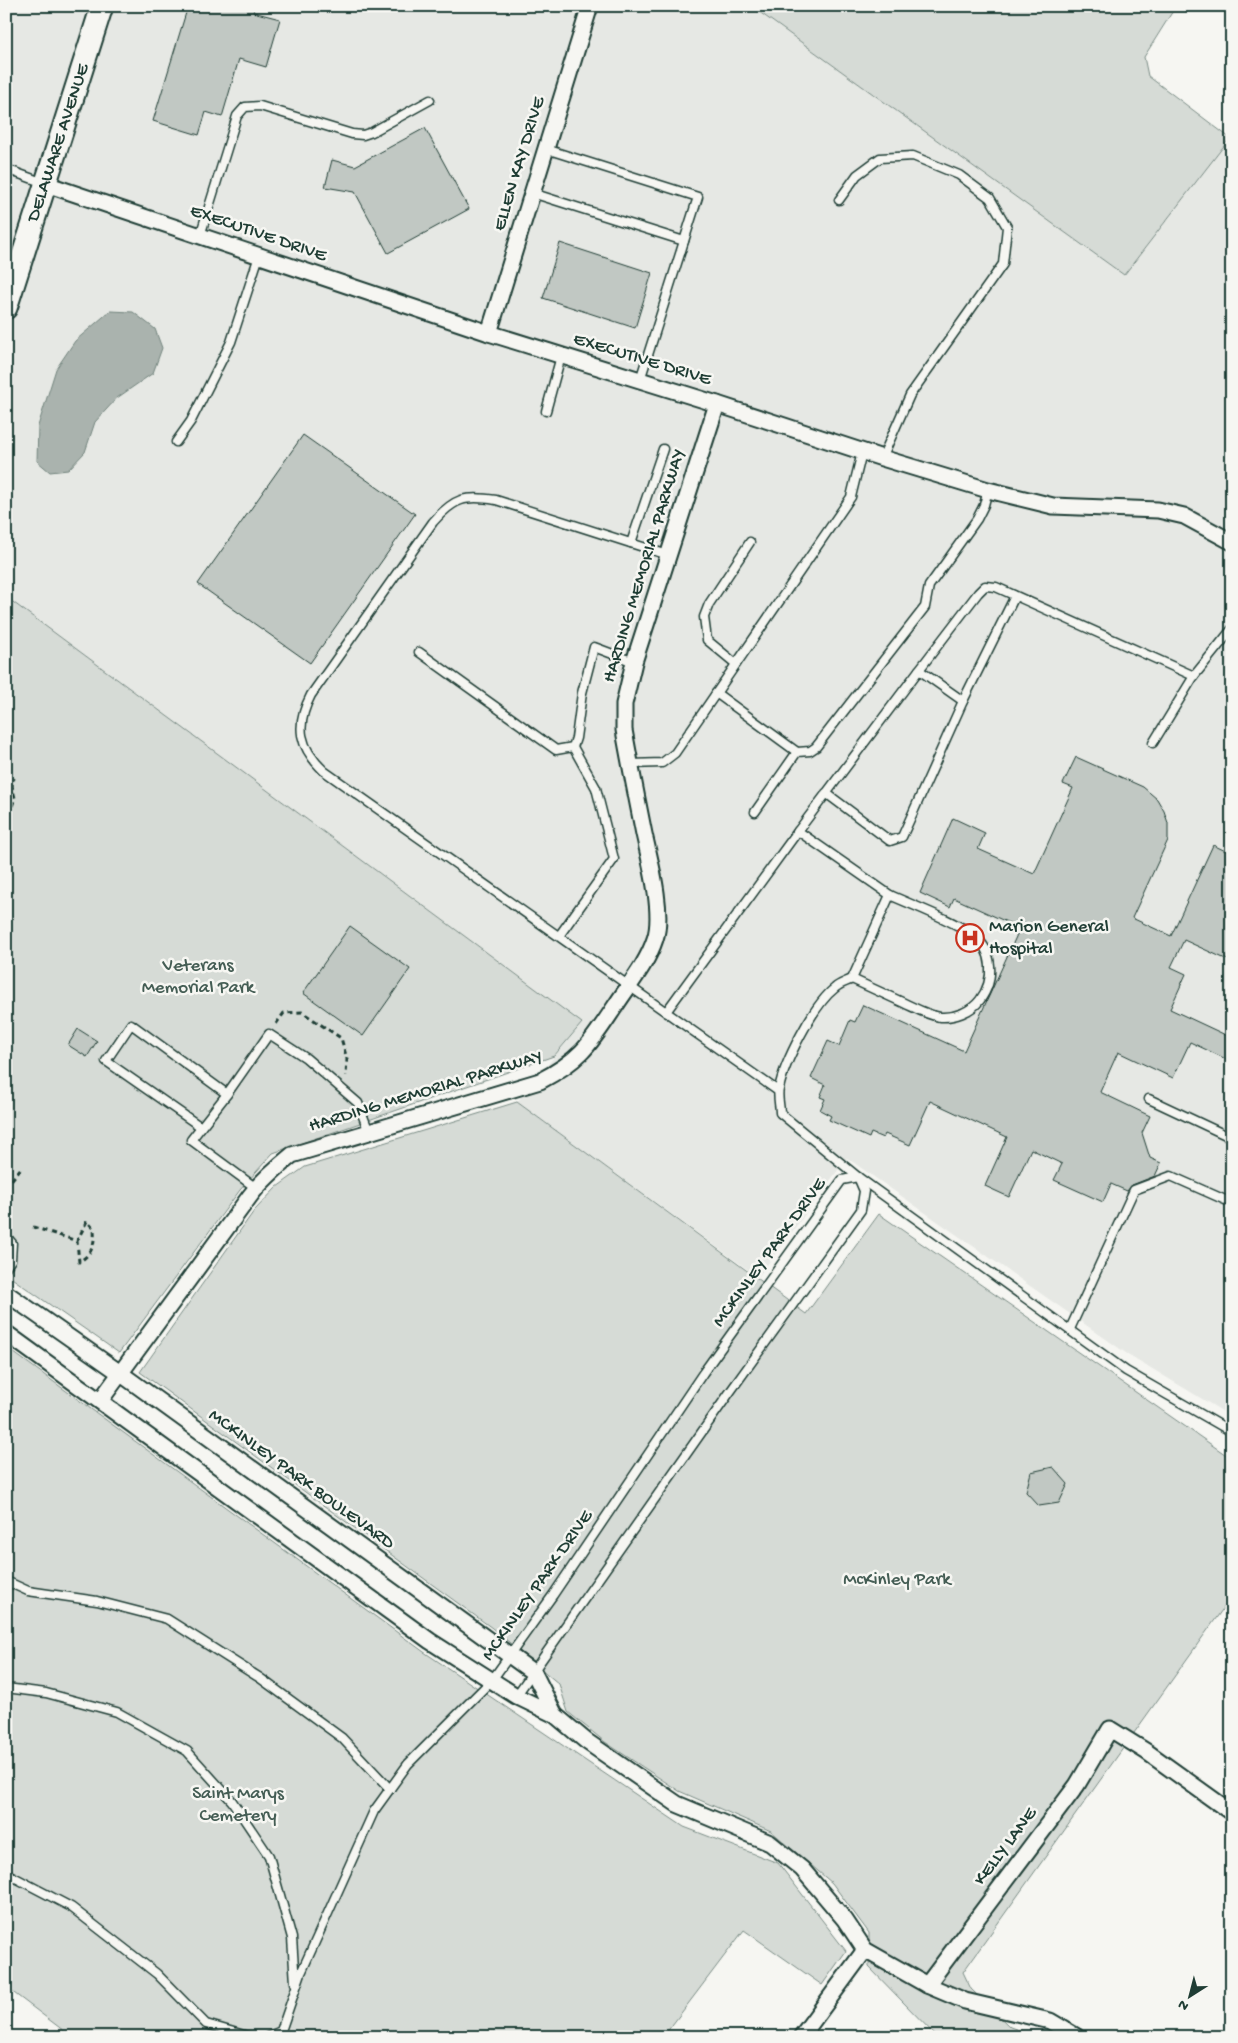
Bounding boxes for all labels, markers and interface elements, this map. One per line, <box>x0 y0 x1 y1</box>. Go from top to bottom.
street label: DELAWARE AVENUE <box>22 60 96 227</box>
street label: ELLEN KAY DRIVE <box>489 93 552 234</box>
street label: EXECUTIVE DRIVE <box>187 200 330 269</box>
street label: EXECUTIVE DRIVE <box>570 328 715 392</box>
street label: HARDING MEMORIAL PARKWAY <box>598 446 692 686</box>
place label: Marion General Hospital <box>989 916 1109 961</box>
hospital icon: Marion General Hospital <box>955 923 985 953</box>
park label: Veterans Memorial Park <box>142 955 256 1000</box>
street label: HARDING MEMORIAL PARKWAY <box>306 1045 546 1139</box>
street label: MCKINLEY PARK DRIVE <box>708 1173 833 1332</box>
street label: MCKINLEY PARK BOULEVARD <box>203 1405 399 1556</box>
street label: MCKINLEY PARK DRIVE <box>477 1505 599 1666</box>
park label: McKinley Park <box>843 1569 952 1592</box>
park label: Saint Marys Cemetery <box>192 1783 285 1828</box>
street label: KELLY LANE <box>969 1802 1044 1891</box>
north arrow <box>1166 1970 1216 2020</box>
text: N <box>1175 1995 1193 2014</box>

